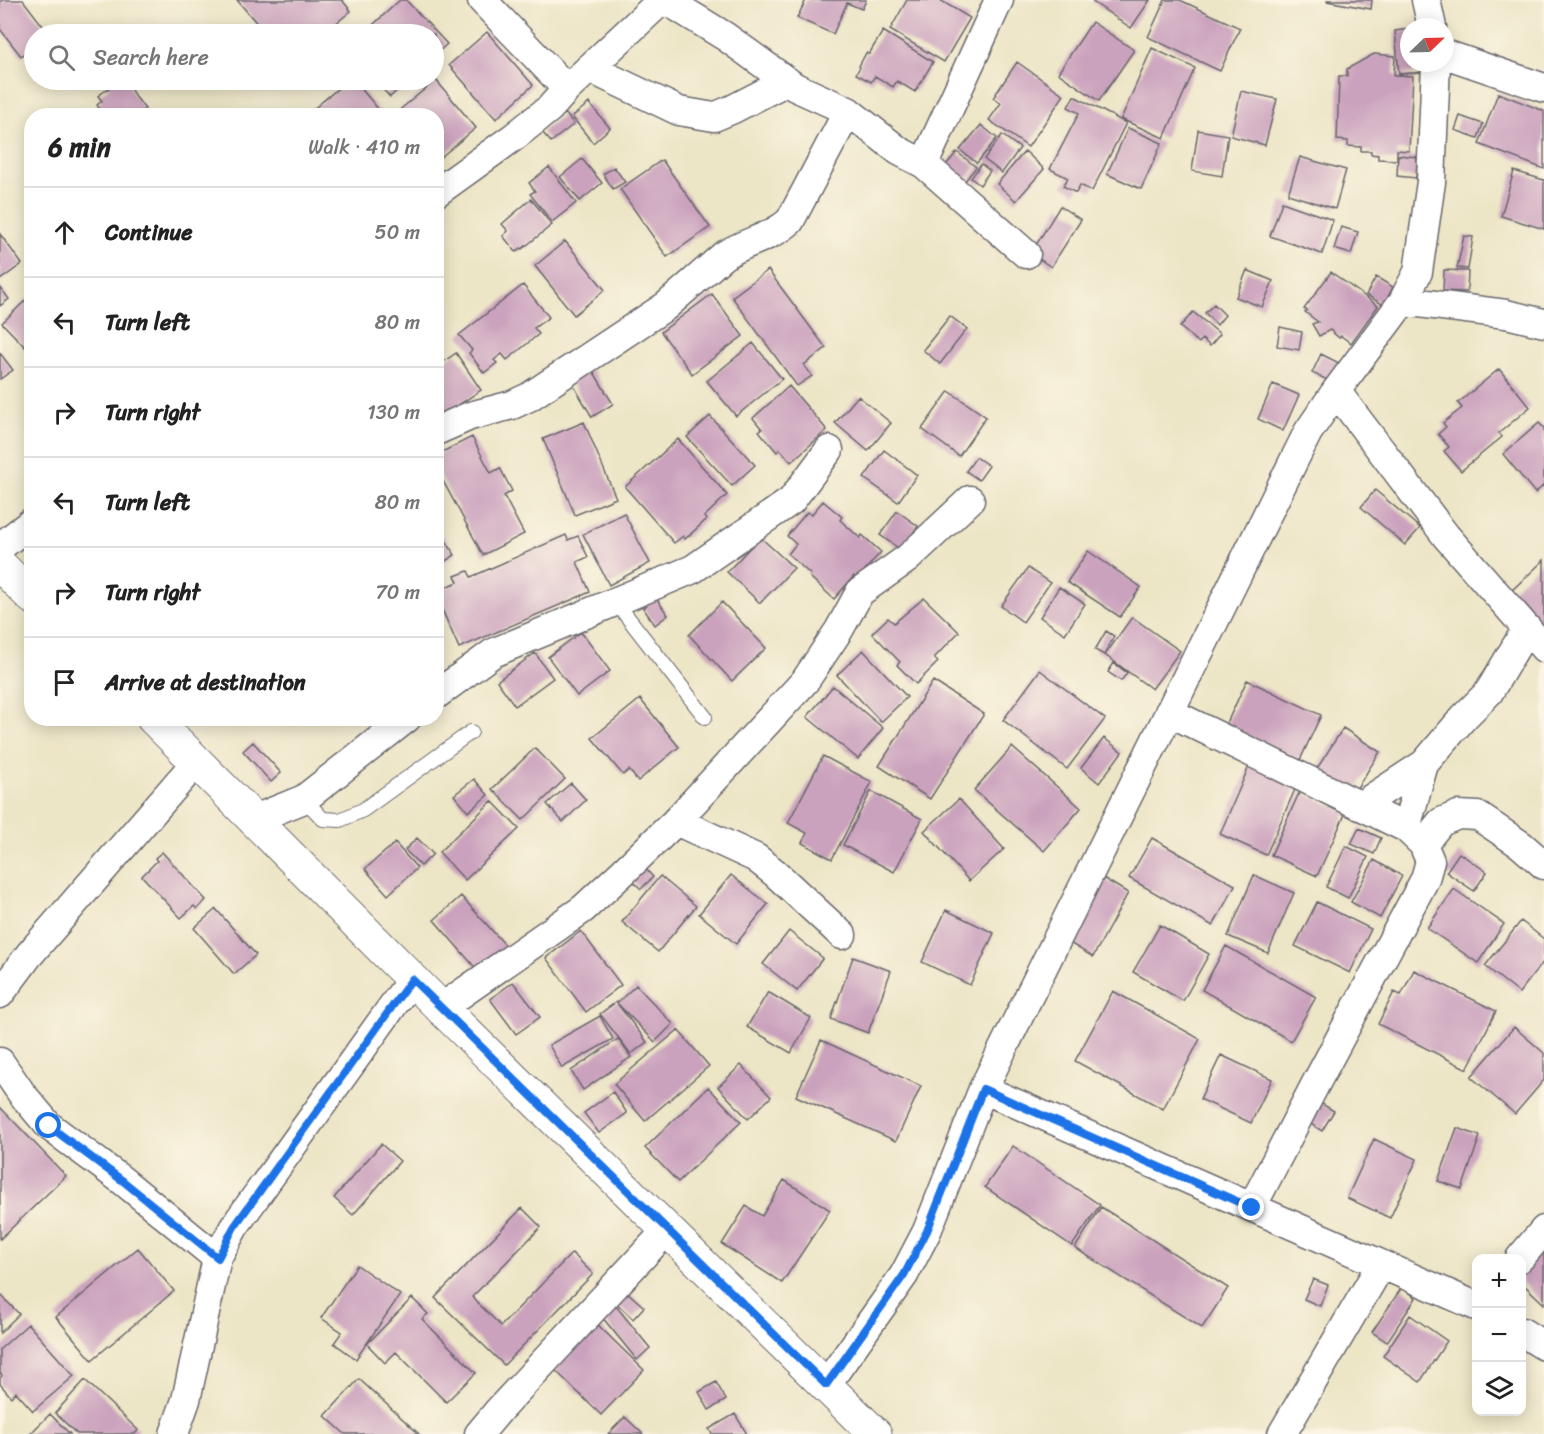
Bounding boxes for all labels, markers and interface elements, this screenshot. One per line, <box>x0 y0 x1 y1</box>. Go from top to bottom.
north arrow <box>1400 18 1454 72</box>
search box <box>24 24 444 90</box>
text: Search here <box>93 38 209 77</box>
icon: search <box>45 41 78 74</box>
text: 6 min <box>48 124 111 170</box>
text: Walk · 410 m <box>308 130 420 165</box>
text: Continue <box>105 213 193 252</box>
text: 50 m <box>375 215 420 250</box>
icon: ahead <box>48 216 81 249</box>
text: Turn left <box>105 303 190 342</box>
text: 80 m <box>375 305 420 340</box>
icon: left <box>48 306 81 339</box>
text: Turn right <box>105 393 200 432</box>
text: 130 m <box>367 395 420 430</box>
icon: right <box>48 396 81 429</box>
text: Turn left <box>105 483 190 522</box>
text: 80 m <box>375 485 420 520</box>
icon: left <box>48 486 81 519</box>
text: Turn right <box>105 573 200 612</box>
text: 70 m <box>375 575 420 610</box>
icon: right <box>48 576 81 609</box>
text: Arrive at destination <box>105 663 306 702</box>
icon: arrive <box>48 666 81 699</box>
route start <box>35 1112 61 1138</box>
route end <box>1238 1194 1264 1220</box>
map controls <box>1472 1254 1526 1416</box>
button: + <box>1472 1254 1526 1308</box>
button: − <box>1472 1308 1526 1362</box>
button: layers <box>1472 1362 1526 1416</box>

